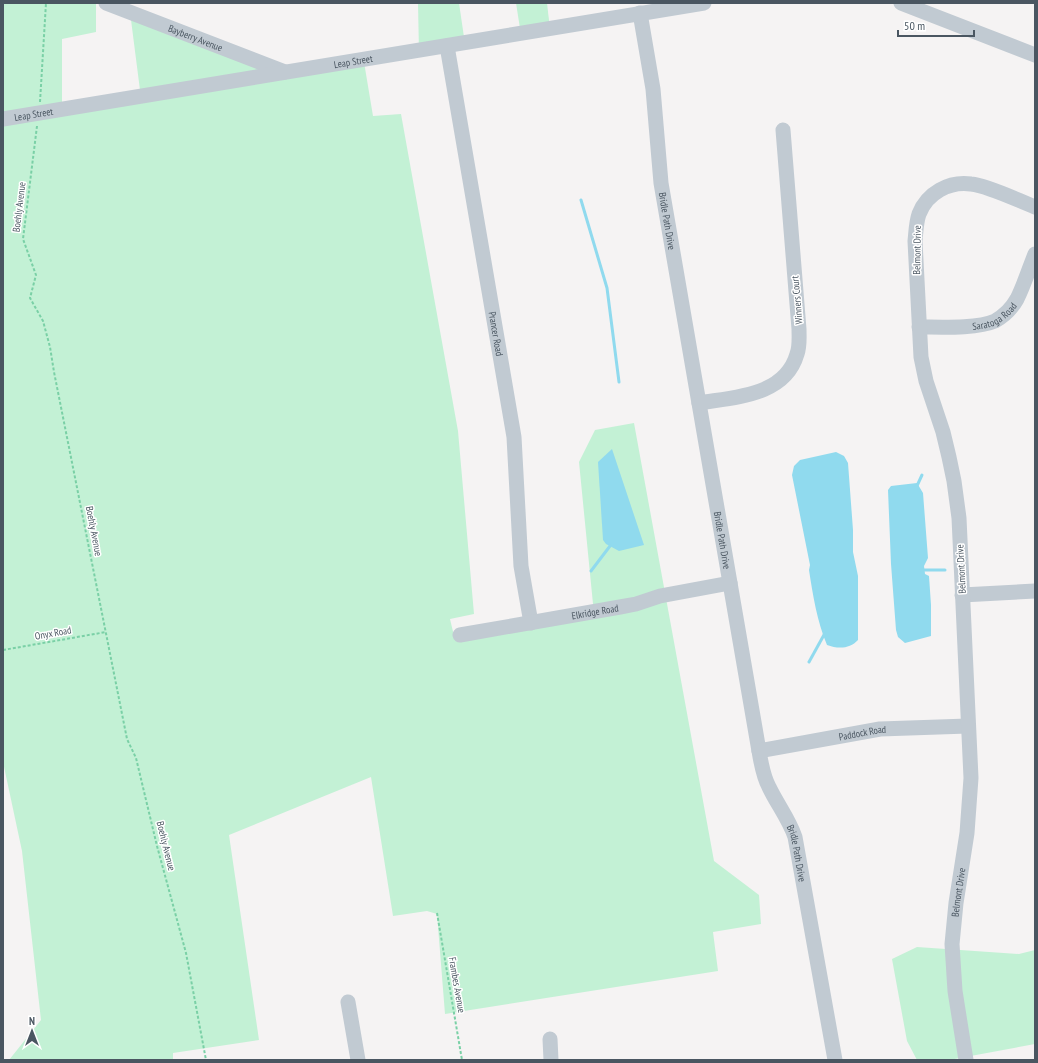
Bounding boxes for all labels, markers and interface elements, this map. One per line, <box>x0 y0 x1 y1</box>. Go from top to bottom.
scale bar <box>898 12 974 38</box>
text: 50 m <box>904 18 925 33</box>
street label: Bayberry Avenue <box>167 21 225 54</box>
street label: Leap Street <box>333 51 374 71</box>
street label: Leap Street <box>13 104 54 124</box>
street label: Boehly Avenue <box>9 181 29 233</box>
street label: Bridle Path Drive <box>656 191 679 251</box>
street label: Belmont Drive <box>910 225 924 275</box>
street label: Winners Court <box>788 275 806 325</box>
street label: Saratoga Road <box>972 300 1019 333</box>
street label: Prancer Road <box>486 311 507 357</box>
street label: Boehly Avenue <box>83 505 105 557</box>
street label: Bridle Path Drive <box>711 510 734 570</box>
street label: Belmont Drive <box>953 544 969 594</box>
street label: Elkridge Road <box>570 601 619 622</box>
street label: Onyx Road <box>34 623 72 643</box>
street label: Paddock Road <box>838 722 886 743</box>
street label: Boehly Avenue <box>154 820 178 872</box>
street label: Bridle Path Drive <box>784 822 809 883</box>
street label: Belmont Drive <box>948 867 968 917</box>
street label: Frambes Avenue <box>446 956 468 1014</box>
north arrow <box>12 1011 52 1051</box>
text: N <box>29 1014 35 1028</box>

